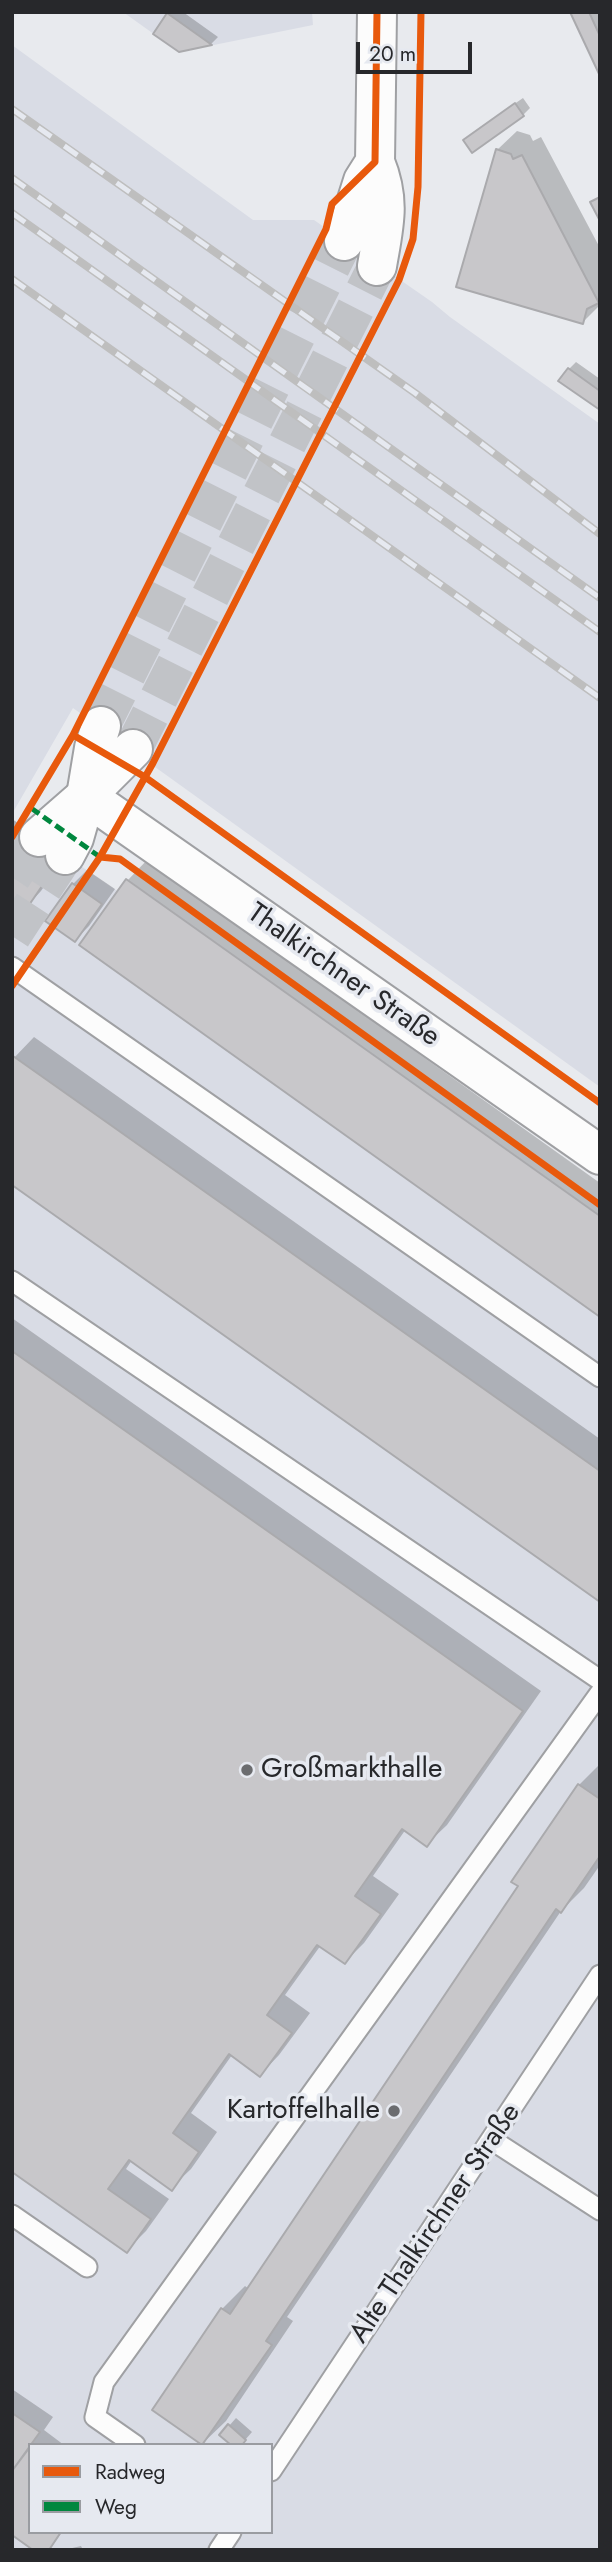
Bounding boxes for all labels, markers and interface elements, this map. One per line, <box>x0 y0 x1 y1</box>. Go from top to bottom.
scale bar <box>360 28 476 72</box>
text: 20 m <box>369 39 416 69</box>
street label: Thalkirchner Straße <box>240 897 446 1055</box>
place label: Großmarkthalle <box>261 1753 442 1787</box>
marker: Großmarkthalle <box>239 1762 255 1778</box>
place label: Kartoffelhalle <box>227 2094 380 2128</box>
street label: Alte Thalkirchner Straße <box>343 2098 529 2350</box>
marker: Kartoffelhalle <box>386 2103 402 2119</box>
legend <box>28 2443 273 2534</box>
text: Radweg <box>95 2457 166 2487</box>
text: Weg <box>95 2492 137 2522</box>

